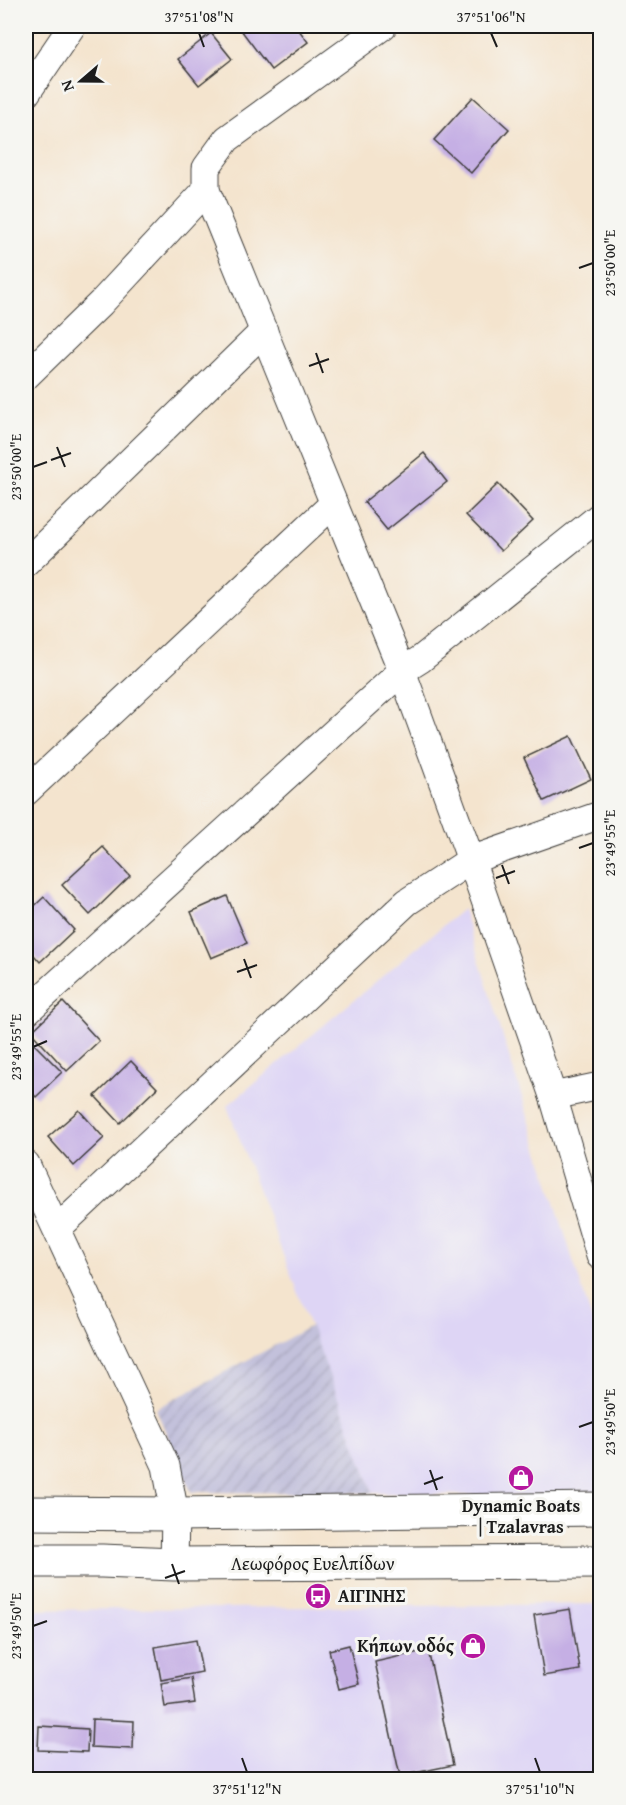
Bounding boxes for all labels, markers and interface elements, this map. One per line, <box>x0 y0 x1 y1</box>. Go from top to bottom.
text: 37°51'08"N <box>165 6 234 27</box>
text: 37°51'06"N <box>457 6 526 27</box>
north arrow <box>51 51 111 111</box>
text: N <box>54 77 80 95</box>
text: 23°50'00"E <box>599 229 620 296</box>
text: 23°50'00"E <box>5 433 26 500</box>
text: 23°49'55"E <box>599 809 620 876</box>
text: 23°49'55"E <box>5 1013 26 1080</box>
text: 23°49'50"E <box>599 1388 620 1455</box>
shop icon: Dynamic Boats | Tzalavras <box>506 1463 536 1493</box>
place label: Dynamic Boats | Tzalavras <box>462 1492 581 1540</box>
street label: Λεωφόρος Ευελπίδων <box>231 1550 395 1577</box>
bus stop icon: ΑΙΓΙΝΗΣ <box>303 1581 333 1611</box>
place label: ΑΙΓΙΝΗΣ <box>338 1582 405 1609</box>
text: 23°49'50"E <box>5 1592 26 1659</box>
shop icon: Κήπων οδός <box>458 1631 488 1661</box>
place label: Κήπων οδός <box>357 1632 455 1659</box>
text: 37°51'12"N <box>213 1778 282 1799</box>
text: 37°51'10"N <box>506 1778 575 1799</box>

